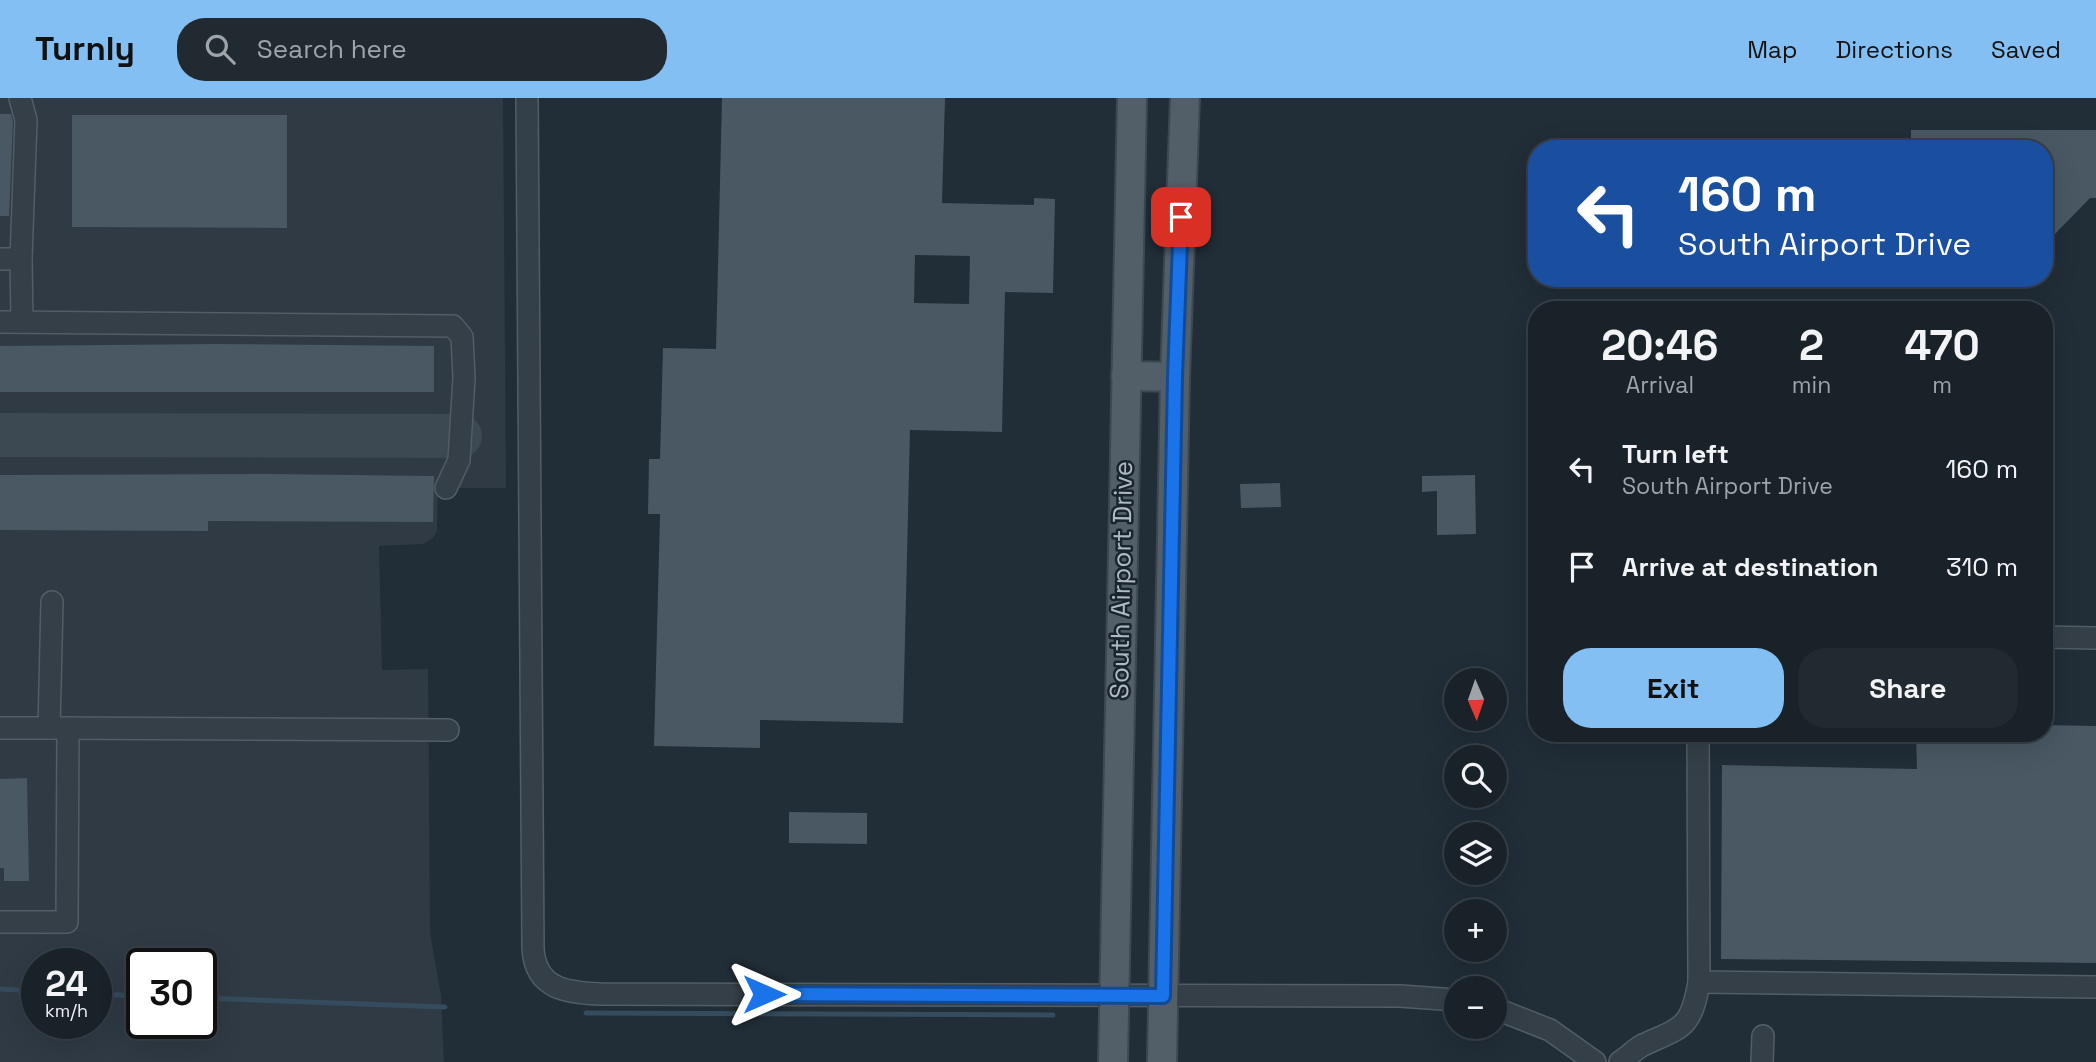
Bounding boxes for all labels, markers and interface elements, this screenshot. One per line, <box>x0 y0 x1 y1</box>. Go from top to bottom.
search box <box>177 18 667 81</box>
text: Turnly <box>35 28 135 70</box>
icon: search <box>201 30 239 68</box>
text: Search here <box>257 32 407 66</box>
text: Map <box>1747 34 1797 65</box>
text: Directions <box>1835 34 1953 65</box>
text: Saved <box>1991 34 2061 65</box>
text: 160 m <box>1678 163 1816 225</box>
icon: left <box>1563 168 1654 259</box>
pin <box>1151 187 1211 247</box>
icon: arrive <box>1162 198 1200 236</box>
text: South Airport Drive <box>1678 224 1971 264</box>
text: 20:46 <box>1601 319 1719 372</box>
text: 2 <box>1799 319 1824 372</box>
text: 470 <box>1904 319 1980 372</box>
text: Arrival <box>1626 370 1694 400</box>
text: min <box>1792 370 1831 400</box>
text: m <box>1932 370 1952 400</box>
text: Turn left <box>1622 437 1729 471</box>
icon: left <box>1563 450 1601 488</box>
text: 160 m <box>1946 452 2018 486</box>
street label: South Airport Drive <box>1102 461 1140 699</box>
text: South Airport Drive <box>1622 471 1833 501</box>
icon: arrive <box>1563 548 1601 586</box>
text: Arrive at destination <box>1622 550 1879 584</box>
text: 310 m <box>1946 550 2018 584</box>
button: Exit <box>1563 648 1784 728</box>
button: Share <box>1798 648 2018 728</box>
north arrow <box>1444 668 1507 732</box>
map controls <box>1444 668 1507 1039</box>
button: search <box>1444 745 1507 808</box>
button: layers <box>1444 822 1507 885</box>
button: + <box>1444 899 1507 962</box>
speed limit sign: 30 <box>126 948 217 1039</box>
position arrow <box>727 957 801 1031</box>
text: 24 <box>45 962 88 1006</box>
button: − <box>1444 976 1507 1039</box>
text: km/h <box>45 999 88 1022</box>

